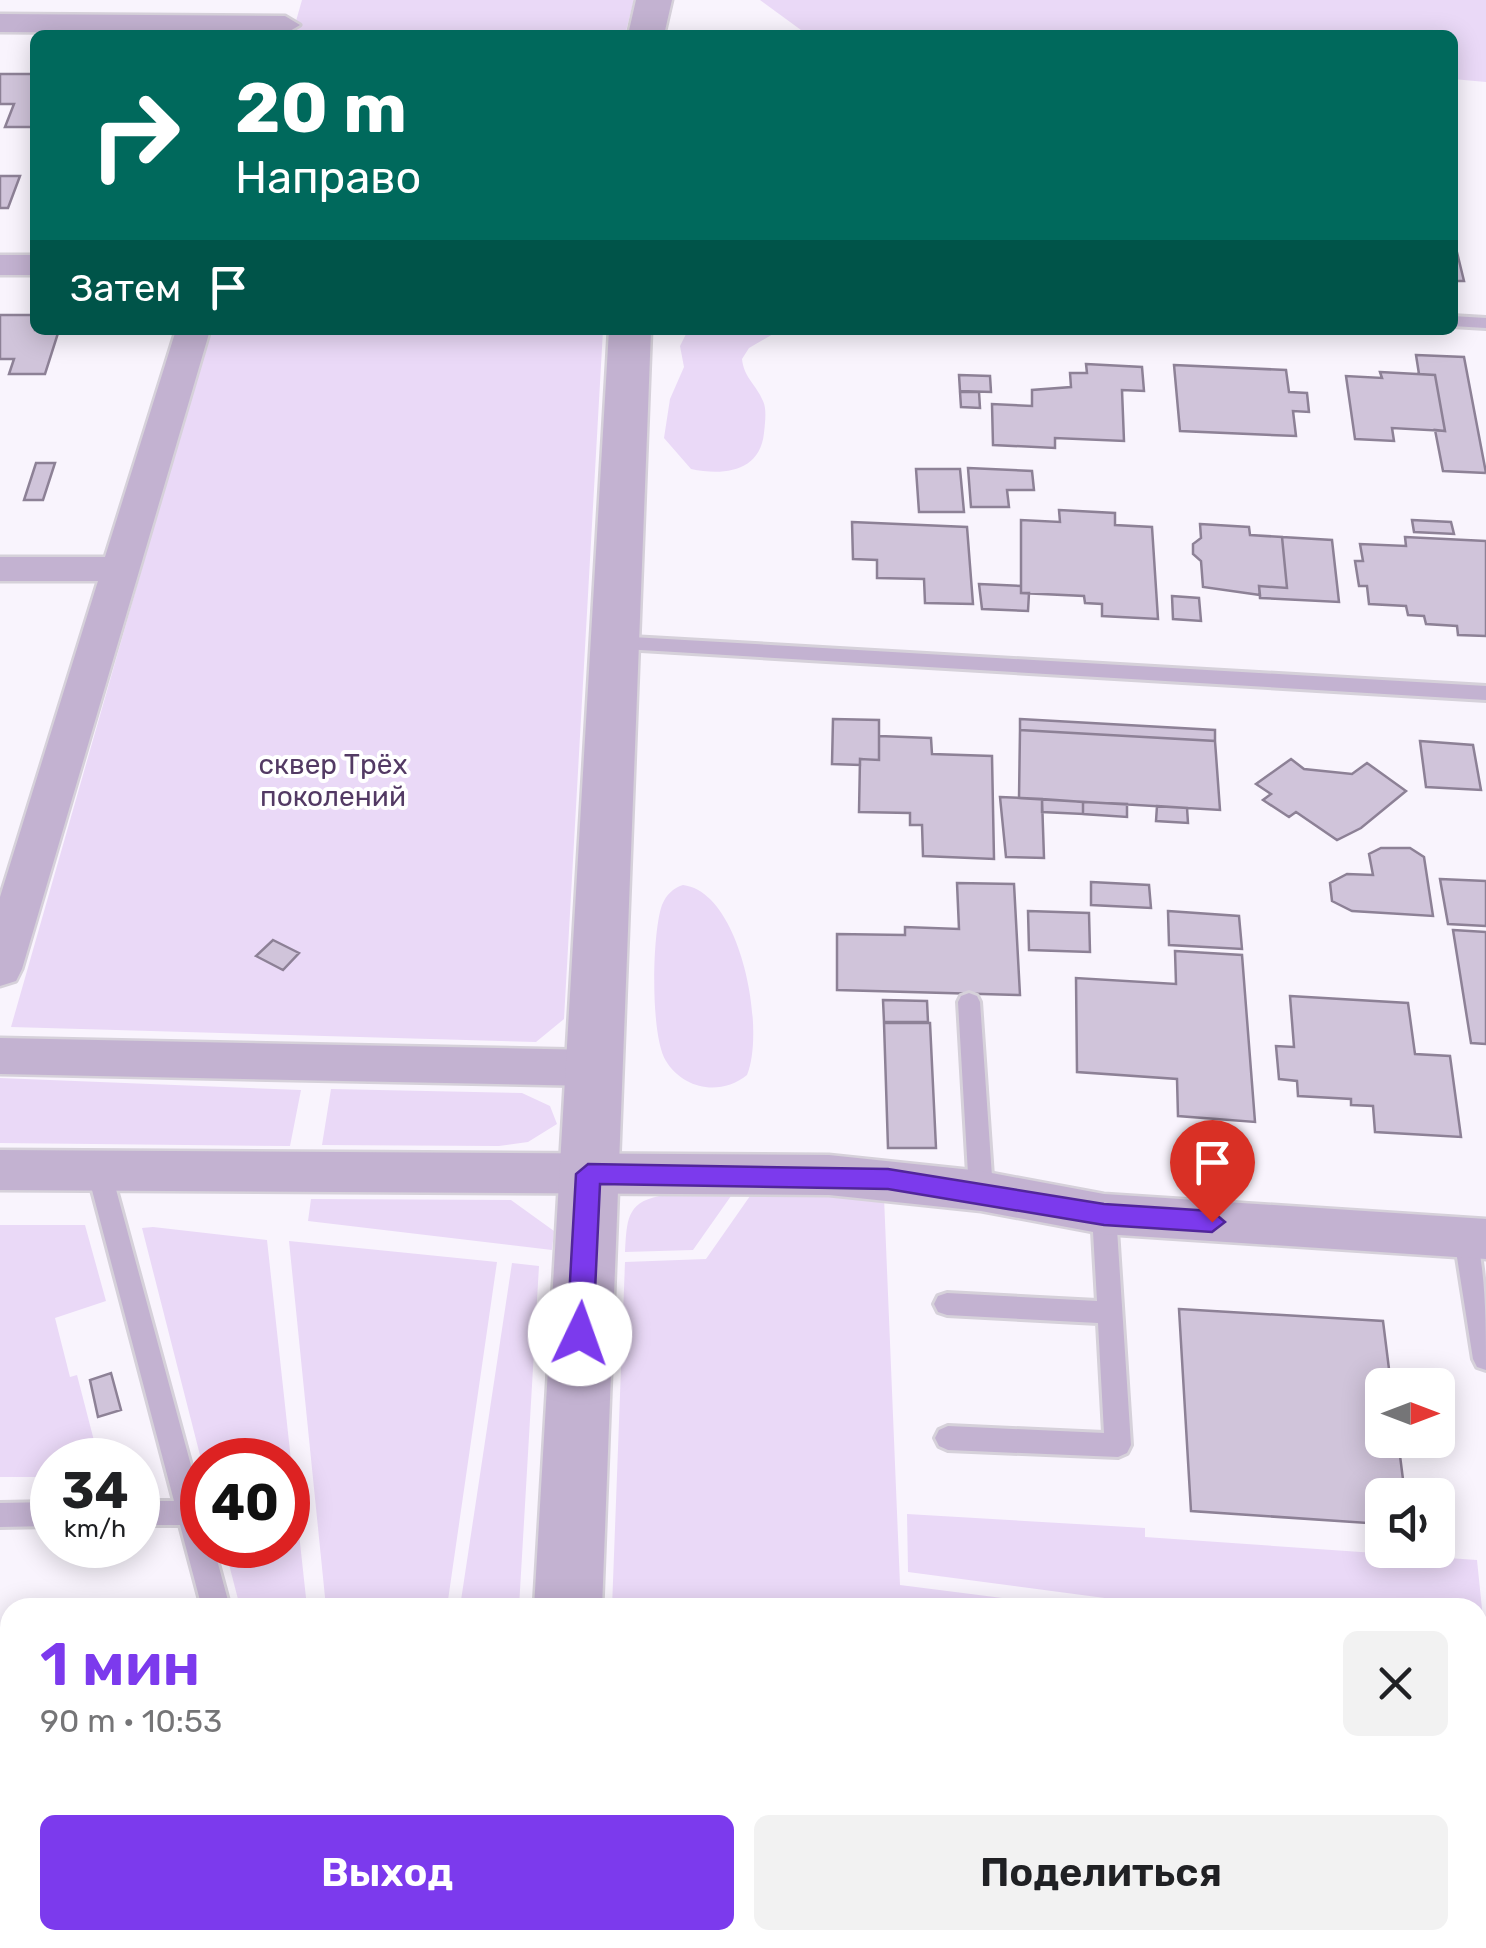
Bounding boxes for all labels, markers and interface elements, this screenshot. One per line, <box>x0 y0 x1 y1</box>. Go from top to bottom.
text: 20 m <box>235 67 407 150</box>
icon: right <box>70 70 200 200</box>
text: Направо <box>235 151 421 204</box>
icon: arrive <box>201 260 256 315</box>
text: Затем <box>70 265 181 311</box>
park label: сквер Трёх поколений <box>258 748 408 813</box>
pin <box>1170 1120 1255 1223</box>
icon: arrive <box>1185 1135 1240 1190</box>
position arrow <box>528 1282 632 1386</box>
north arrow <box>1365 1368 1455 1458</box>
map controls <box>1365 1368 1455 1568</box>
speed limit sign: 40 <box>180 1438 310 1568</box>
text: 34 <box>61 1461 129 1521</box>
button: sound <box>1365 1478 1455 1568</box>
text: km/h <box>64 1514 126 1543</box>
text: 1 мин <box>40 1629 200 1700</box>
button: close <box>1343 1631 1448 1736</box>
text: 90 m · 10:53 <box>40 1702 222 1740</box>
button: Выход <box>40 1815 734 1930</box>
button: Поделиться <box>754 1815 1448 1930</box>

